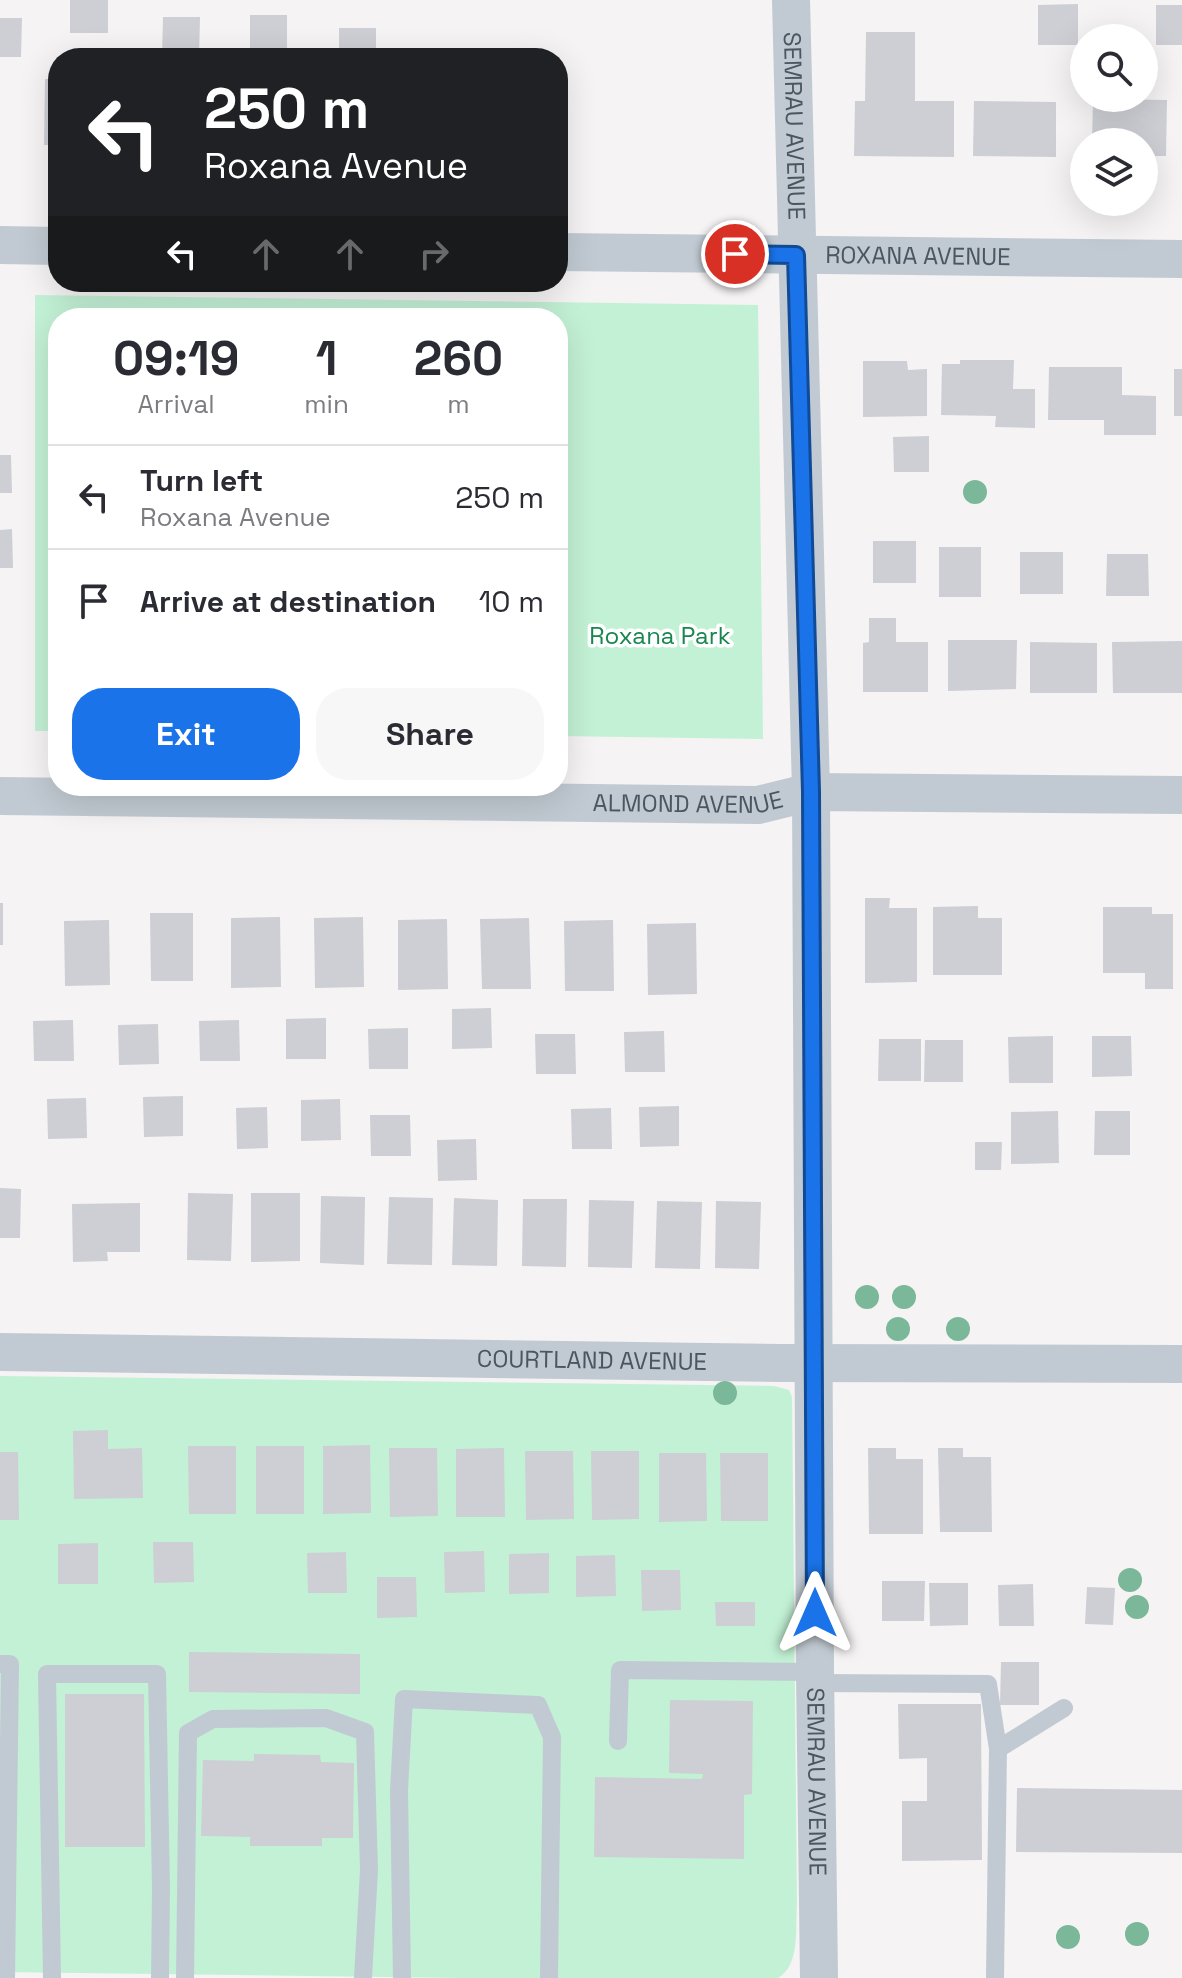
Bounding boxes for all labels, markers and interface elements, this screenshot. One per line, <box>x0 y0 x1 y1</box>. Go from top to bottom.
map controls <box>1070 24 1158 216</box>
button: search <box>1070 24 1158 112</box>
street label: SEMRAU AVENUE <box>777 31 813 221</box>
text: 250 m <box>204 73 369 144</box>
icon: left <box>72 80 176 184</box>
button: layers <box>1070 128 1158 216</box>
text: Roxana Avenue <box>204 143 468 189</box>
pin <box>701 220 769 288</box>
icon: left <box>160 232 204 276</box>
icon: ahead <box>244 232 288 276</box>
icon: ahead <box>328 232 372 276</box>
icon: right <box>412 232 456 276</box>
icon: arrive <box>713 232 757 276</box>
street label: ROXANA AVENUE <box>825 239 1011 272</box>
text: 09:19 <box>113 328 239 389</box>
text: 1 <box>316 328 337 389</box>
text: 260 <box>414 328 503 389</box>
text: Arrival <box>137 387 215 421</box>
text: min <box>304 387 349 421</box>
text: m <box>447 387 470 421</box>
text: Turn left <box>140 461 263 500</box>
icon: left <box>72 475 116 519</box>
text: 250 m <box>455 478 544 517</box>
text: Roxana Avenue <box>140 500 331 534</box>
icon: arrive <box>72 579 116 623</box>
text: Arrive at destination <box>140 582 436 621</box>
text: 10 m <box>479 582 544 621</box>
park label: Roxana Park <box>589 620 731 651</box>
button: Exit <box>72 688 300 780</box>
button: Share <box>316 688 544 780</box>
street label: ALMOND AVENUE <box>593 783 786 821</box>
street label: COURTLAND AVENUE <box>477 1343 707 1377</box>
position arrow <box>773 1571 857 1655</box>
street label: SEMRAU AVENUE <box>800 1687 834 1876</box>

